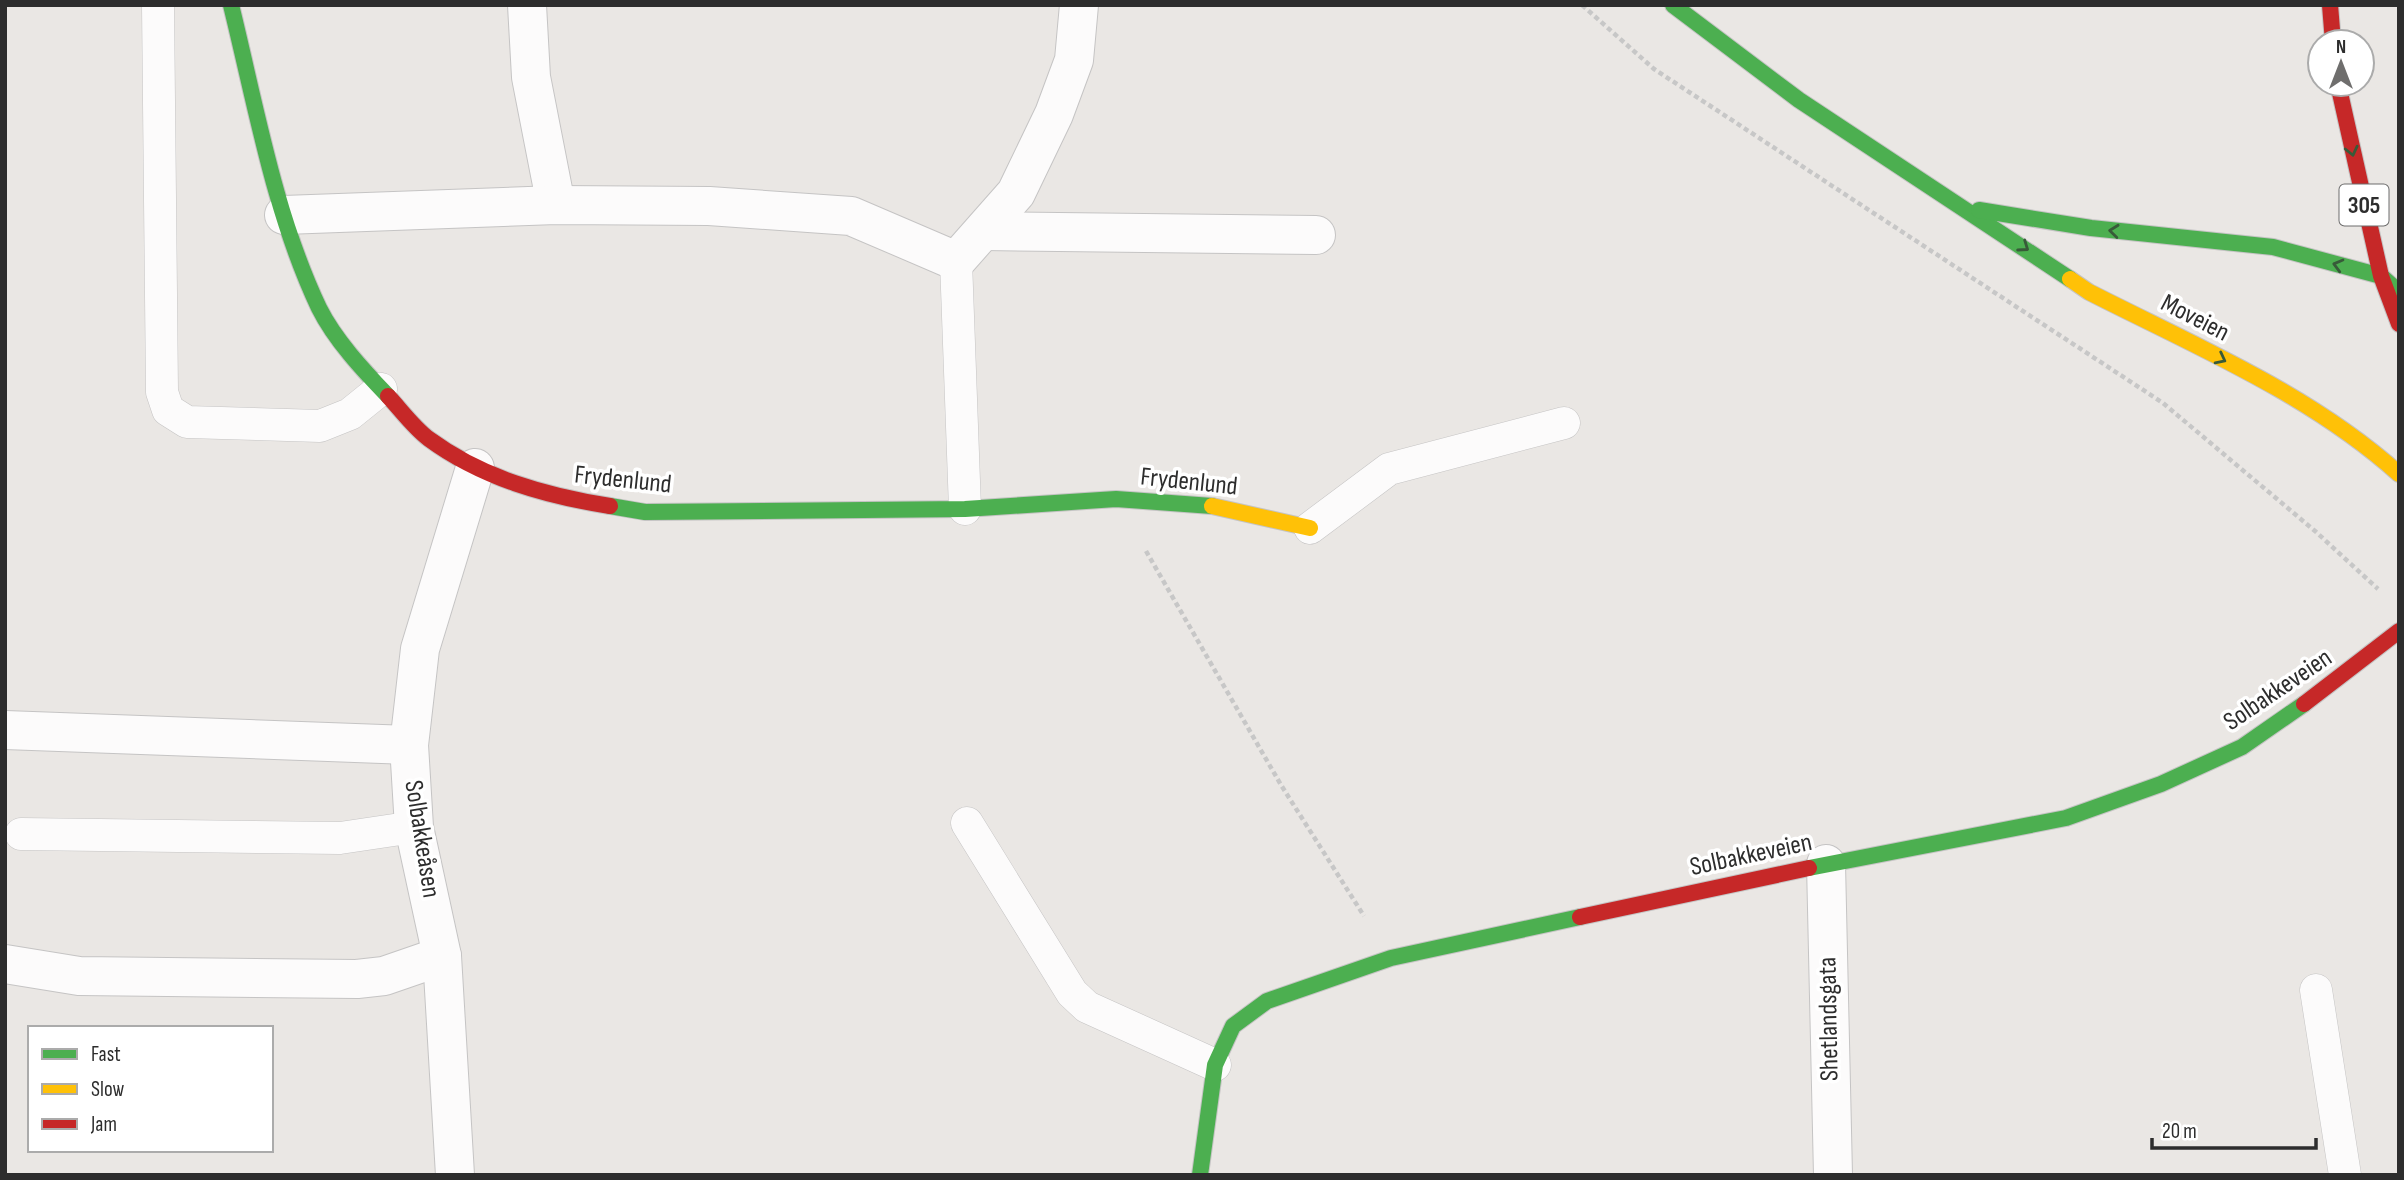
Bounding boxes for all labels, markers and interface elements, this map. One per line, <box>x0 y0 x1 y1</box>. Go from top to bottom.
north arrow <box>2306 28 2376 98</box>
text: N <box>2336 36 2346 59</box>
one-way arrow <box>2344 145 2358 157</box>
road number: 305 <box>2340 184 2388 226</box>
one-way arrow <box>2108 223 2120 238</box>
one-way arrow <box>2016 239 2029 252</box>
one-way arrow <box>2332 258 2344 273</box>
street label: Moveien <box>2156 288 2234 348</box>
one-way arrow <box>2214 351 2226 365</box>
street label: Frydenlund <box>573 459 673 501</box>
street label: Frydenlund <box>1139 461 1239 503</box>
street label: Solbakkeveien <box>2218 642 2338 738</box>
street label: Solbakkeåsen <box>397 778 447 900</box>
street label: Solbakkeveien <box>1687 827 1815 883</box>
street label: Shetlandsgata <box>1812 957 1846 1081</box>
legend <box>28 1026 273 1152</box>
text: Fast <box>91 1042 121 1067</box>
text: Slow <box>91 1077 125 1102</box>
scale bar <box>2152 1106 2316 1150</box>
text: Jam <box>90 1112 117 1137</box>
text: 20 m <box>2162 1119 2197 1144</box>

